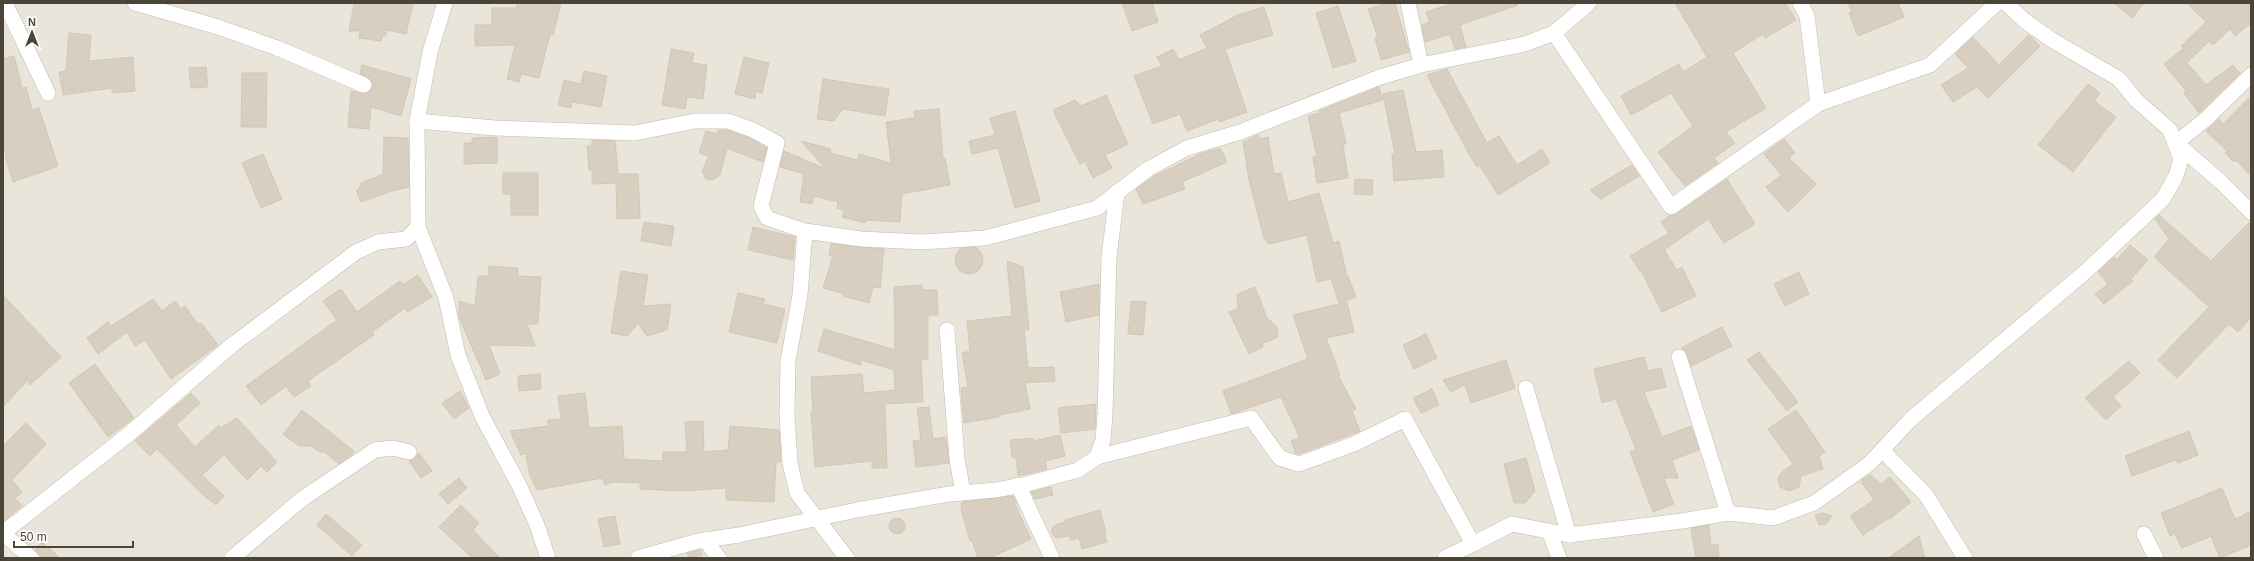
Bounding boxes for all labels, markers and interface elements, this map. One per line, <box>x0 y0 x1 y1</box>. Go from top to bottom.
north arrow <box>12 12 52 52</box>
text: N <box>28 16 36 28</box>
scale bar <box>14 523 133 549</box>
text: 50 m <box>20 530 47 544</box>

